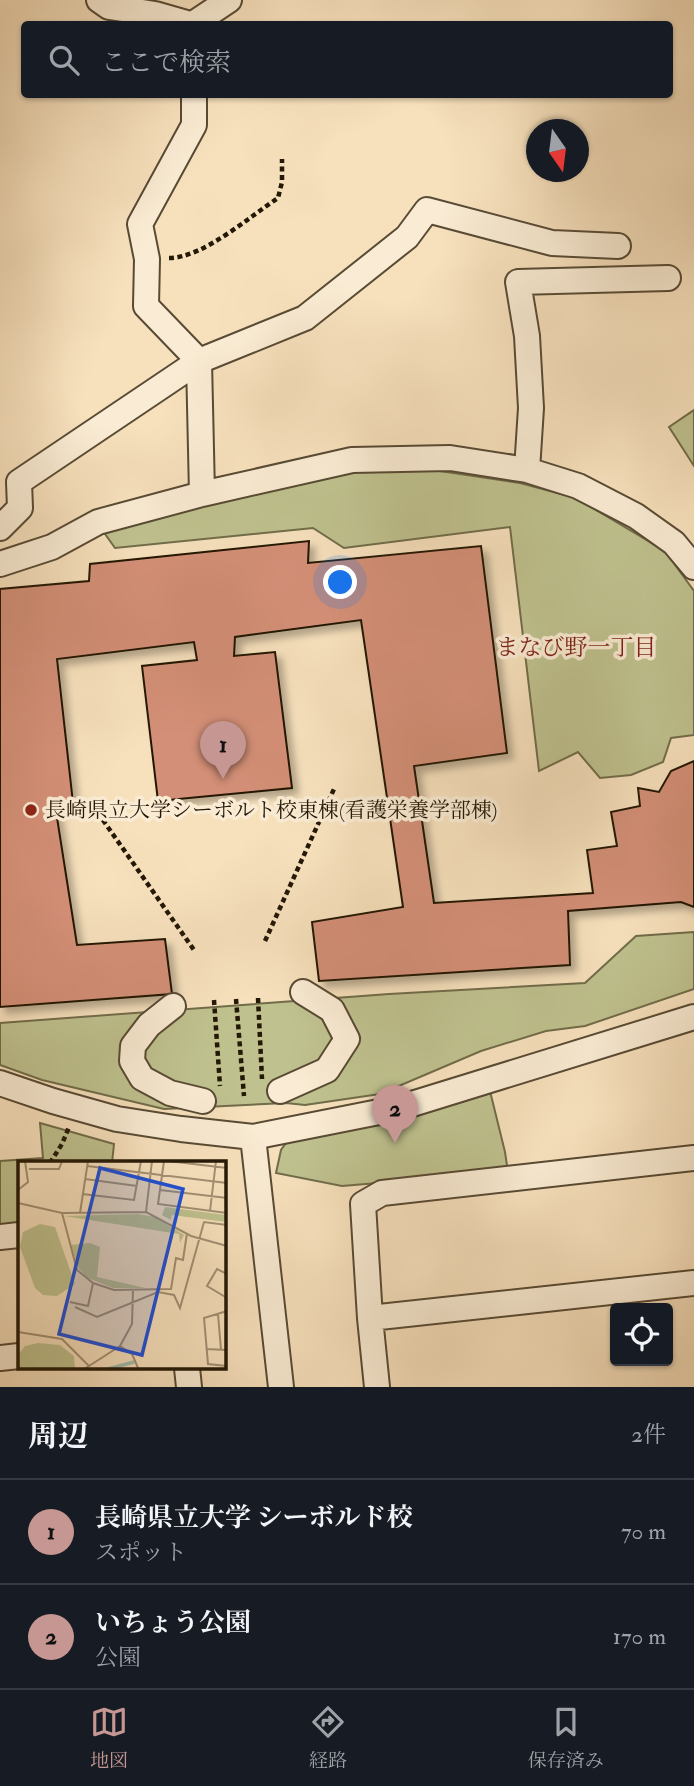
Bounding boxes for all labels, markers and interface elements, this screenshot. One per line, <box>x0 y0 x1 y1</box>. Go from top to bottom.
search box <box>21 21 673 98</box>
icon: search <box>45 41 83 79</box>
text: ここで検索 <box>101 47 231 79</box>
north arrow <box>526 119 589 182</box>
your location <box>323 565 357 599</box>
district label: まなび野一丁目 <box>496 633 657 662</box>
pin: 1 <box>200 721 246 779</box>
place label: 長崎県立大学シーボルト校東棟(看護栄養学部棟) <box>45 797 497 824</box>
marker: 長崎県立大学シーボルト校東棟(看護栄養学部棟) <box>23 802 39 818</box>
pin: 2 <box>372 1085 418 1143</box>
inset map <box>18 1161 226 1370</box>
map controls <box>610 1303 673 1366</box>
button: locate <box>610 1303 673 1366</box>
text: 周辺 <box>28 1418 88 1455</box>
text: 2件 <box>631 1420 666 1449</box>
text: 長崎県立大学 シーボルド校 <box>95 1502 412 1534</box>
text: 1 <box>47 1517 55 1546</box>
text: 70 m <box>621 1517 666 1546</box>
text: スポット <box>95 1538 187 1567</box>
text: いちょう公園 <box>95 1607 251 1639</box>
text: 2 <box>45 1622 57 1651</box>
text: 170 m <box>613 1622 666 1651</box>
text: 公園 <box>95 1643 141 1672</box>
tab: 地図 <box>90 1703 128 1773</box>
tab: 経路 <box>309 1703 347 1773</box>
tab: 保存済み <box>528 1703 604 1773</box>

